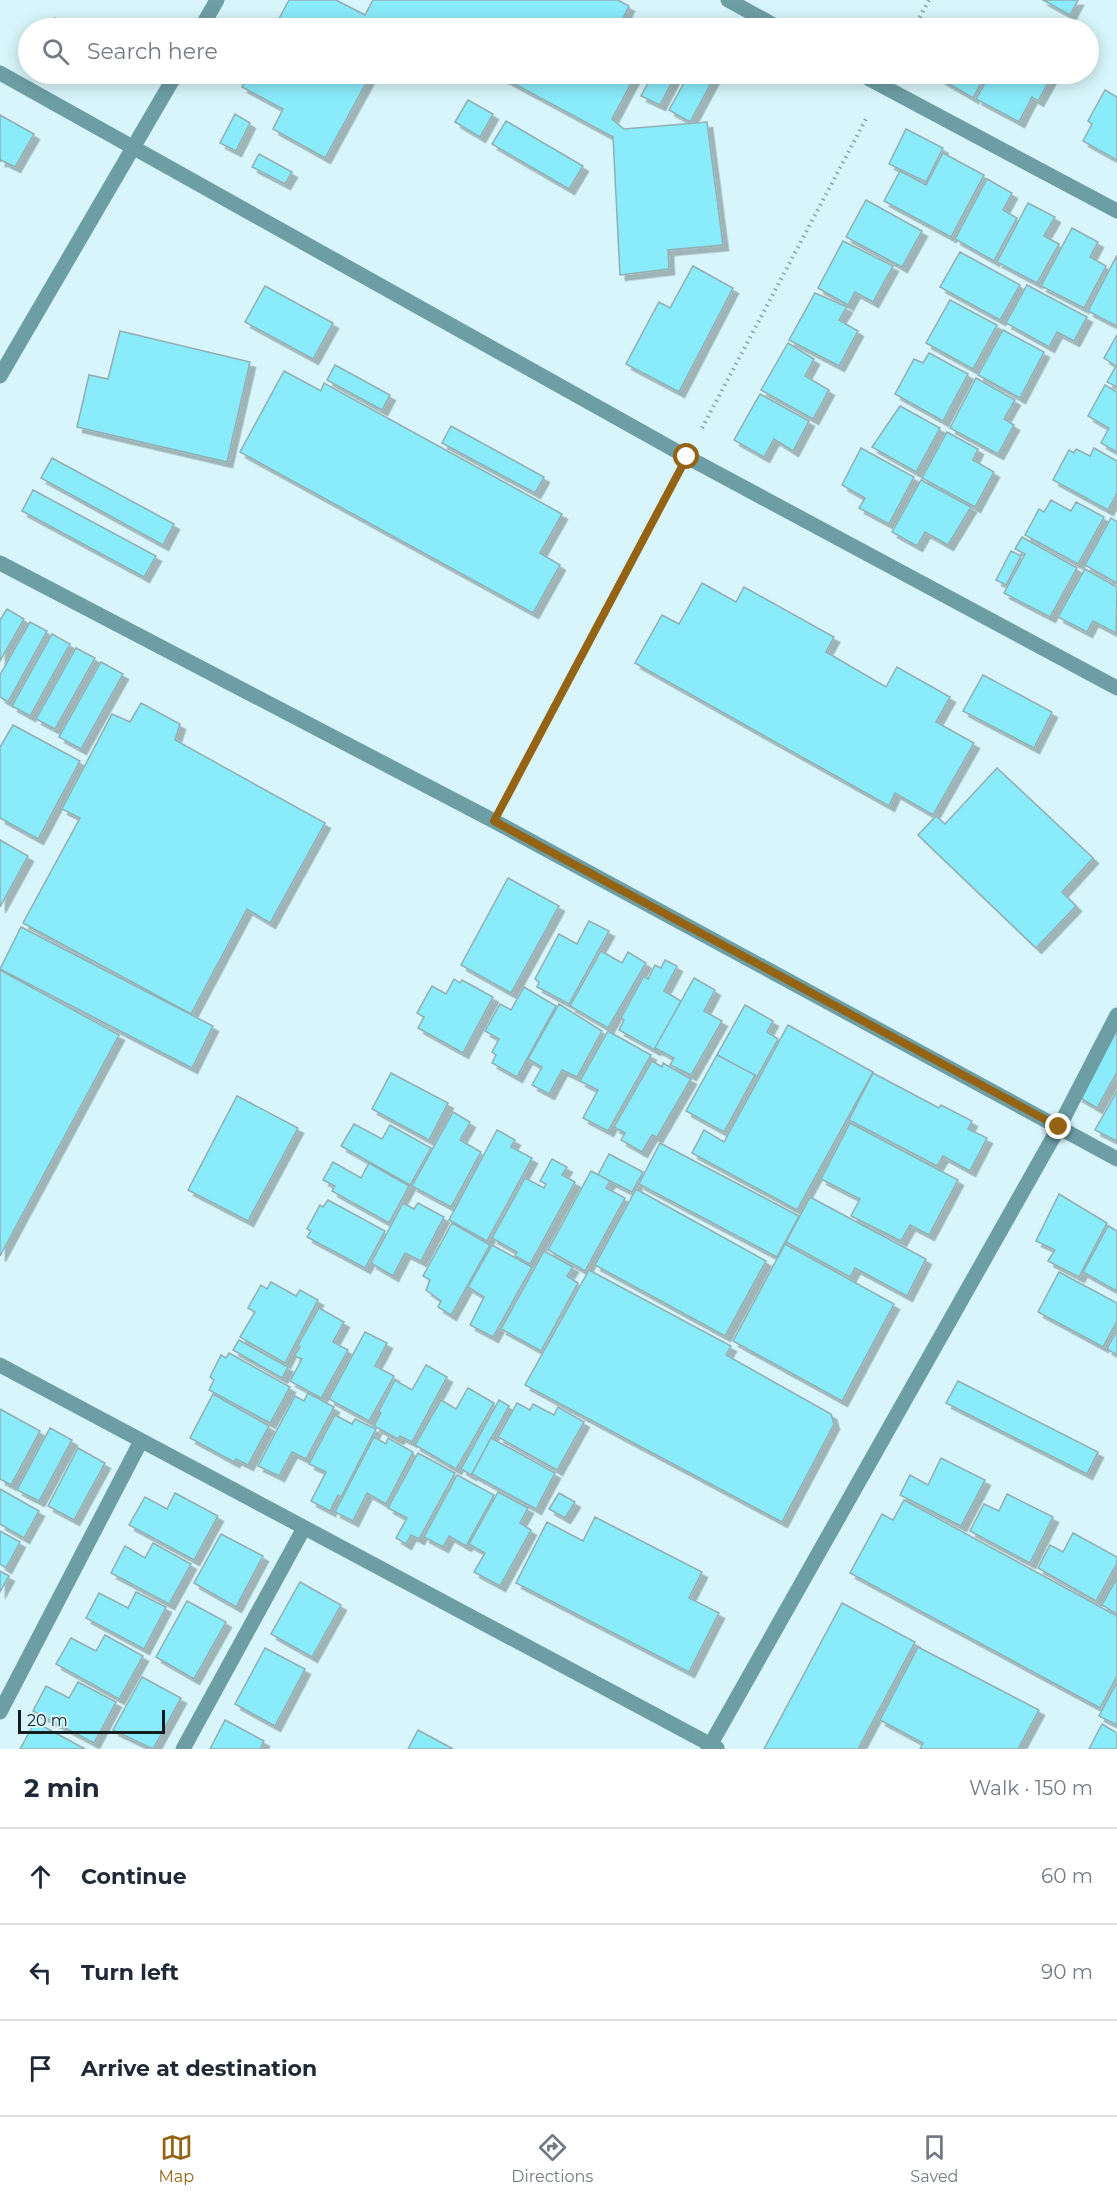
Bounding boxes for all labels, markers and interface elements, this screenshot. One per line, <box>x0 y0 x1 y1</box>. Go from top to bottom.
search box <box>18 18 1099 84</box>
icon: search <box>39 35 72 68</box>
text: Search here <box>87 38 218 65</box>
route start <box>673 443 699 469</box>
route end <box>1045 1113 1071 1139</box>
scale bar <box>18 1707 165 1734</box>
text: 20 m <box>27 1711 68 1730</box>
text: 2 min <box>24 1772 100 1804</box>
text: Walk · 150 m <box>969 1776 1093 1800</box>
icon: ahead <box>24 1860 57 1893</box>
text: Continue <box>81 1863 187 1890</box>
text: 60 m <box>1041 1864 1093 1888</box>
icon: left <box>24 1956 57 1989</box>
text: Turn left <box>81 1959 179 1986</box>
text: 90 m <box>1041 1960 1093 1984</box>
icon: arrive <box>24 2052 57 2085</box>
text: Arrive at destination <box>81 2055 317 2082</box>
tab: Map <box>159 2131 194 2186</box>
tab: Directions <box>511 2131 593 2186</box>
tab: Saved <box>910 2131 958 2186</box>

